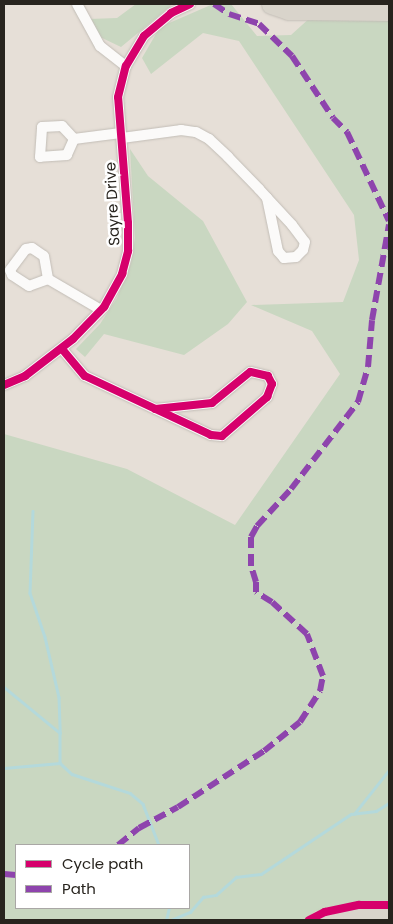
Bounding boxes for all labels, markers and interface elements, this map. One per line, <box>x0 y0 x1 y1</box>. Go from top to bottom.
street label: Sayre Drive <box>101 162 123 246</box>
legend <box>15 844 190 909</box>
text: Cycle path <box>62 853 143 874</box>
text: Path <box>62 878 96 899</box>

